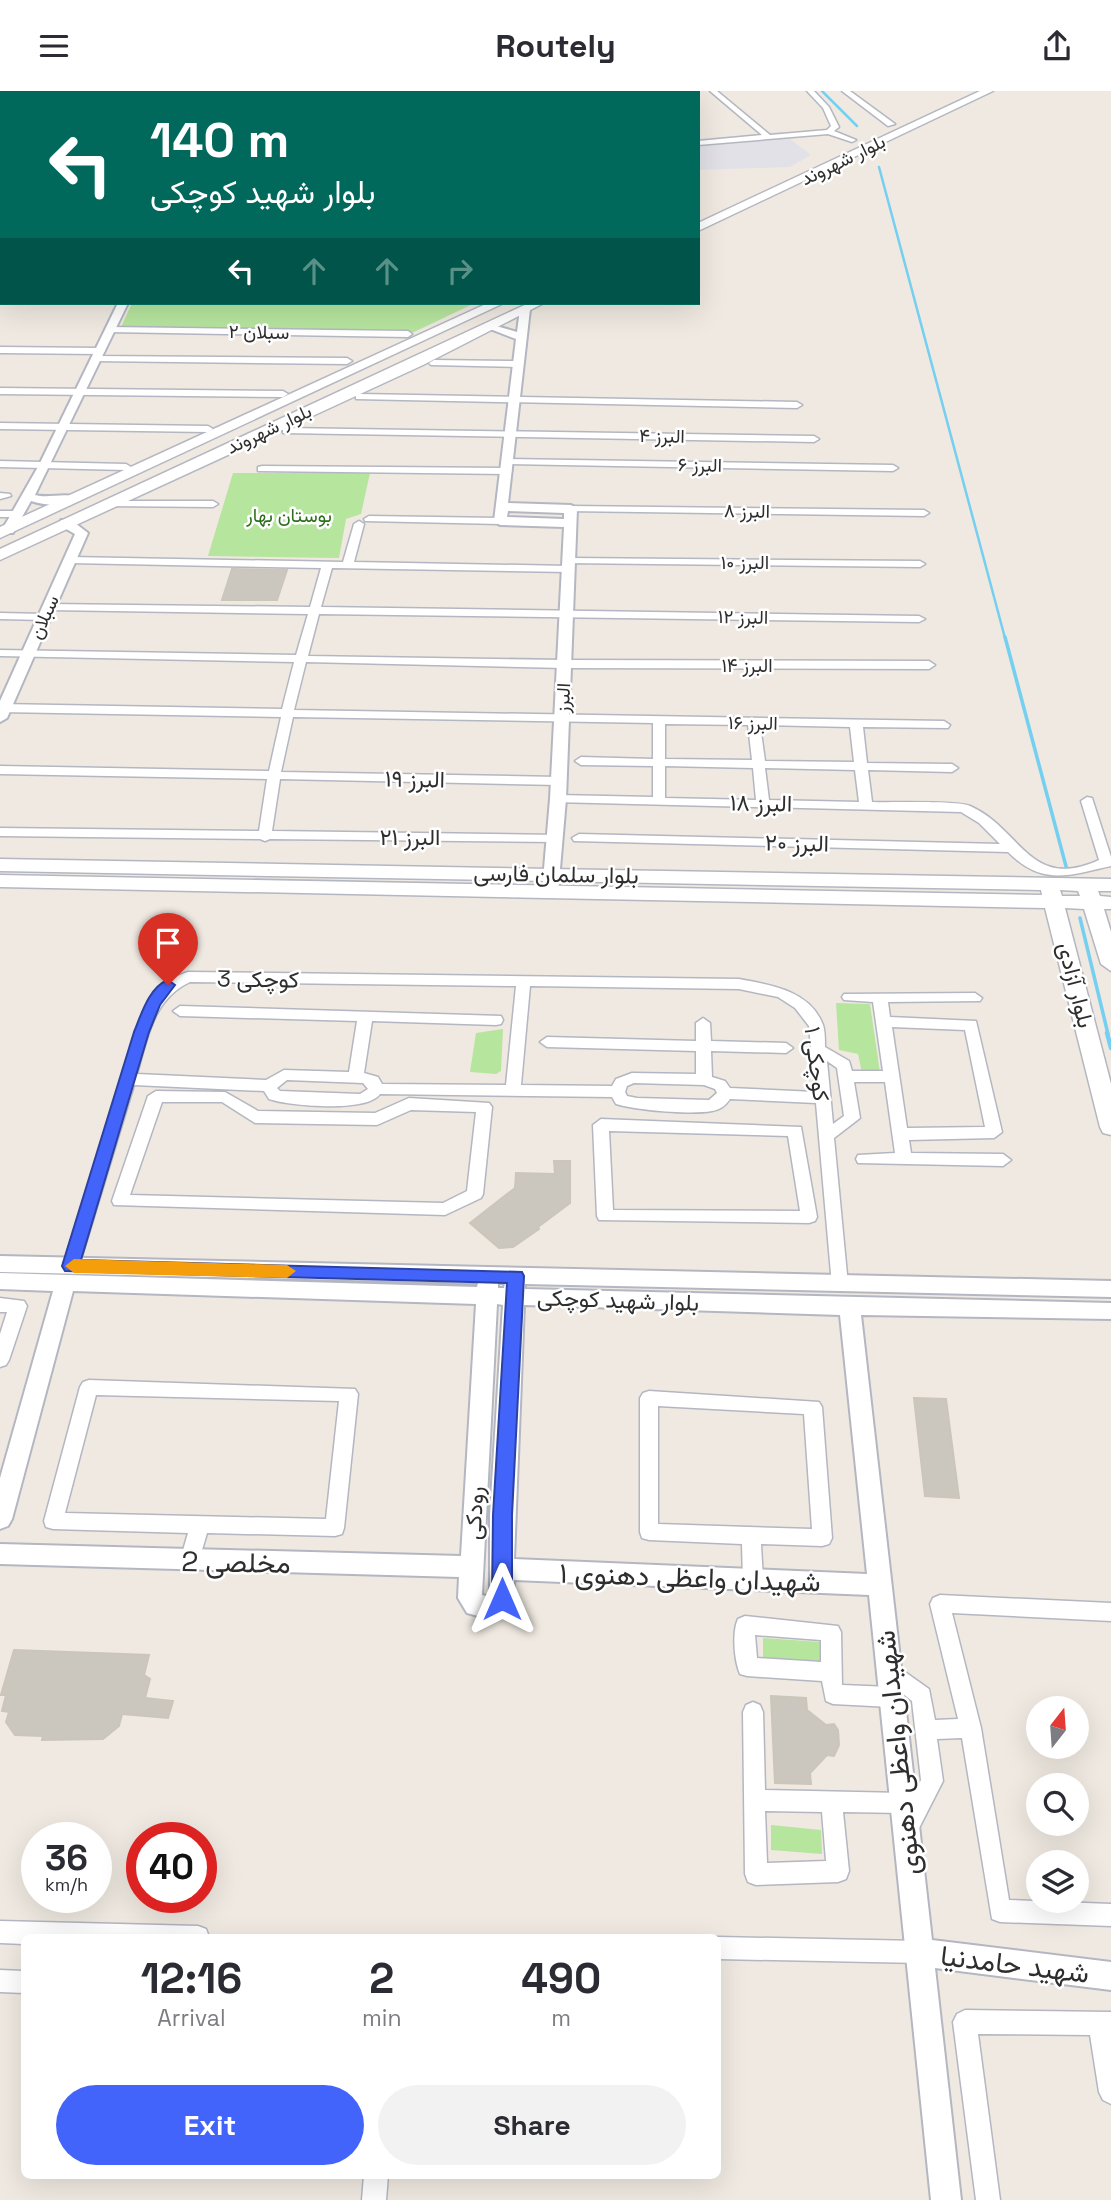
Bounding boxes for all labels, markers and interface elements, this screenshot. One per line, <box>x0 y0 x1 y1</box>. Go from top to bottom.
text: Routely <box>495 26 616 66</box>
icon: menu <box>35 27 73 65</box>
icon: share <box>1038 27 1076 65</box>
text: 140 m <box>150 109 289 171</box>
icon: left <box>35 119 126 210</box>
street label: بلوار شهروند <box>796 129 890 191</box>
text: بلوار شهید کوچکی <box>150 172 375 212</box>
icon: left <box>222 252 260 290</box>
icon: ahead <box>295 252 333 290</box>
icon: ahead <box>368 252 406 290</box>
icon: right <box>441 252 479 290</box>
street label: سبلان ۲ <box>228 319 290 345</box>
street label: بلوار شهروند <box>222 398 316 460</box>
street label: البرز ۴ <box>639 423 685 449</box>
street label: البرز ۶ <box>678 452 722 478</box>
street label: البرز ۸ <box>724 498 770 524</box>
park label: بوستان بهار <box>245 503 332 528</box>
street label: البرز ۱۰ <box>721 550 769 575</box>
street label: سبلان <box>23 591 65 643</box>
street label: البرز ۱۲ <box>718 604 768 630</box>
street label: البرز ۱۴ <box>721 653 773 678</box>
street label: البرز <box>550 682 576 715</box>
street label: البرز ۱۶ <box>728 710 778 736</box>
street label: البرز ۱۹ <box>385 763 445 795</box>
street label: البرز ۱۸ <box>730 787 792 819</box>
street label: البرز ۲۱ <box>380 822 440 852</box>
street label: البرز ۲۰ <box>765 827 829 859</box>
street label: بلوار سلمان فارسی <box>473 858 639 890</box>
pin <box>138 913 198 985</box>
icon: arrive <box>149 924 187 962</box>
street label: بلوار آزادی <box>1051 939 1101 1031</box>
street label: کوچکی 3 <box>217 963 299 996</box>
street label: کوچکی ۱ <box>797 1025 836 1103</box>
street label: بلوار شهید کوچکی <box>536 1282 699 1319</box>
street label: رودکی <box>458 1485 490 1541</box>
street label: مخلصی 2 <box>181 1543 291 1581</box>
street label: شهیدان واعظی دهنوی ۱ <box>559 1554 821 1600</box>
position arrow <box>465 1562 539 1636</box>
street label: شهیدان واعظی دهنوی <box>866 1629 928 1877</box>
north arrow <box>1026 1696 1088 1759</box>
map controls <box>1026 1696 1089 1913</box>
button: search <box>1026 1773 1089 1836</box>
speed limit sign: 40 <box>126 1822 217 1913</box>
text: 36 <box>45 1836 88 1880</box>
button: layers <box>1026 1850 1089 1913</box>
text: km/h <box>45 1873 88 1896</box>
street label: شهید حامدنیا <box>939 1937 1091 1991</box>
text: 12:16 <box>141 1952 242 2005</box>
text: 2 <box>369 1952 394 2005</box>
text: 490 <box>521 1952 601 2005</box>
text: Arrival <box>157 2003 226 2033</box>
text: min <box>362 2003 402 2033</box>
text: m <box>551 2003 571 2033</box>
button: Exit <box>56 2085 364 2165</box>
button: Share <box>378 2085 686 2165</box>

